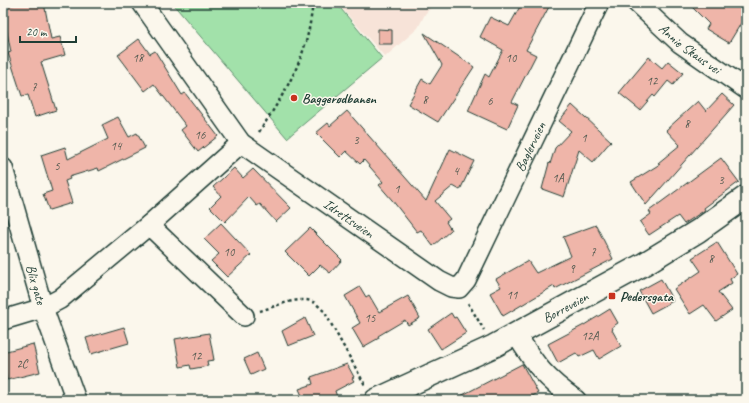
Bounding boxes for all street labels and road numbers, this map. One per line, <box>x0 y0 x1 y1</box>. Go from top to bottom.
street label: Annie Skaus vei <box>655 20 726 79</box>
street label: Baglerveien <box>511 119 550 174</box>
street label: Idrettsveien <box>320 195 378 242</box>
street label: Blix gate <box>22 263 50 308</box>
street label: Borreveien <box>540 288 592 327</box>

